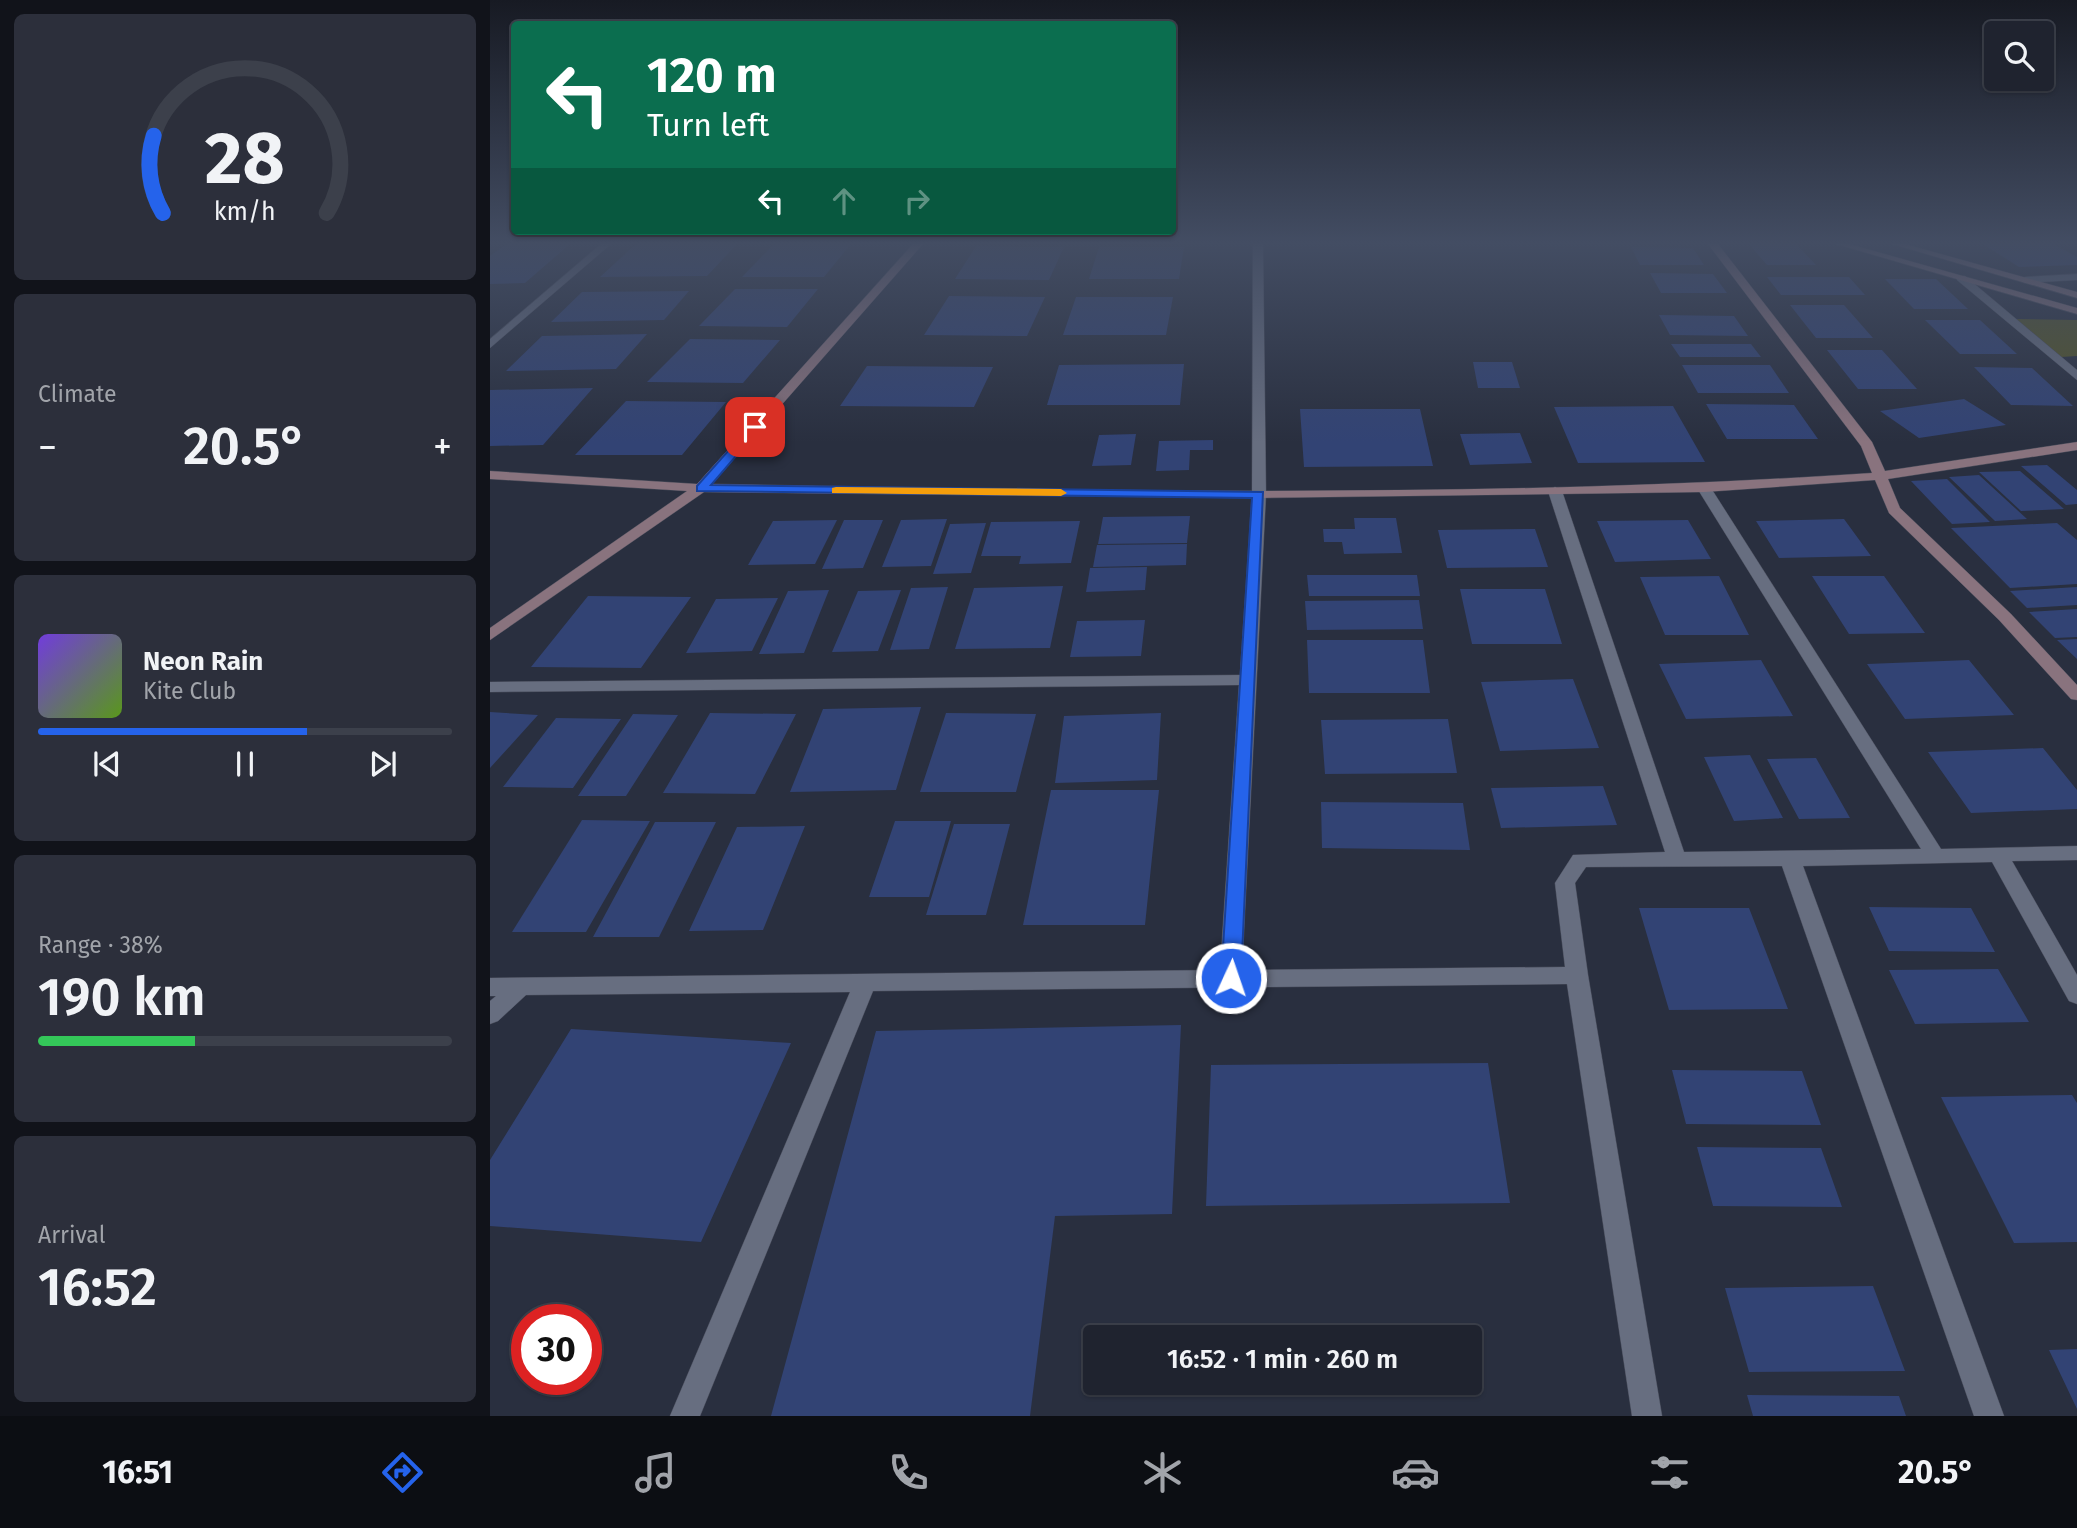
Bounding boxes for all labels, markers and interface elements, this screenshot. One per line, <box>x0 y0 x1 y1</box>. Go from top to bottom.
map controls <box>1984 21 2054 91</box>
button: search <box>1984 21 2054 91</box>
text: 120 m <box>647 46 777 105</box>
icon: left <box>532 49 623 140</box>
text: Turn left <box>647 106 769 144</box>
text: 28 <box>205 116 285 203</box>
icon: left <box>752 182 790 220</box>
icon: ahead <box>825 182 863 220</box>
icon: right <box>898 182 936 220</box>
text: km/h <box>214 197 276 227</box>
text: Climate <box>38 380 117 408</box>
pin <box>725 397 785 457</box>
icon: arrive <box>736 408 774 446</box>
text: 20.5° <box>183 415 307 478</box>
text: − <box>38 424 57 470</box>
text: + <box>433 424 452 470</box>
text: Neon Rain <box>143 646 263 677</box>
text: Kite Club <box>143 677 236 705</box>
icon: previous <box>88 745 126 783</box>
icon: pause <box>226 745 264 783</box>
icon: next <box>364 745 402 783</box>
text: Range · 38% <box>38 931 163 959</box>
position arrow <box>1194 941 1268 1015</box>
text: 190 km <box>38 966 206 1029</box>
text: Arrival <box>38 1221 105 1249</box>
text: 16:52 <box>38 1256 157 1319</box>
speed limit sign: 30 <box>511 1304 602 1395</box>
text: 16:52 · 1 min · 260 m <box>1167 1344 1398 1375</box>
icon: directions <box>378 1448 427 1497</box>
icon: music <box>631 1448 680 1497</box>
icon: phone <box>884 1448 933 1497</box>
icon: climate <box>1138 1448 1187 1497</box>
icon: car <box>1391 1448 1440 1497</box>
icon: filters <box>1645 1448 1694 1497</box>
text: 16:51 <box>102 1453 173 1491</box>
text: 20.5° <box>1898 1453 1975 1491</box>

